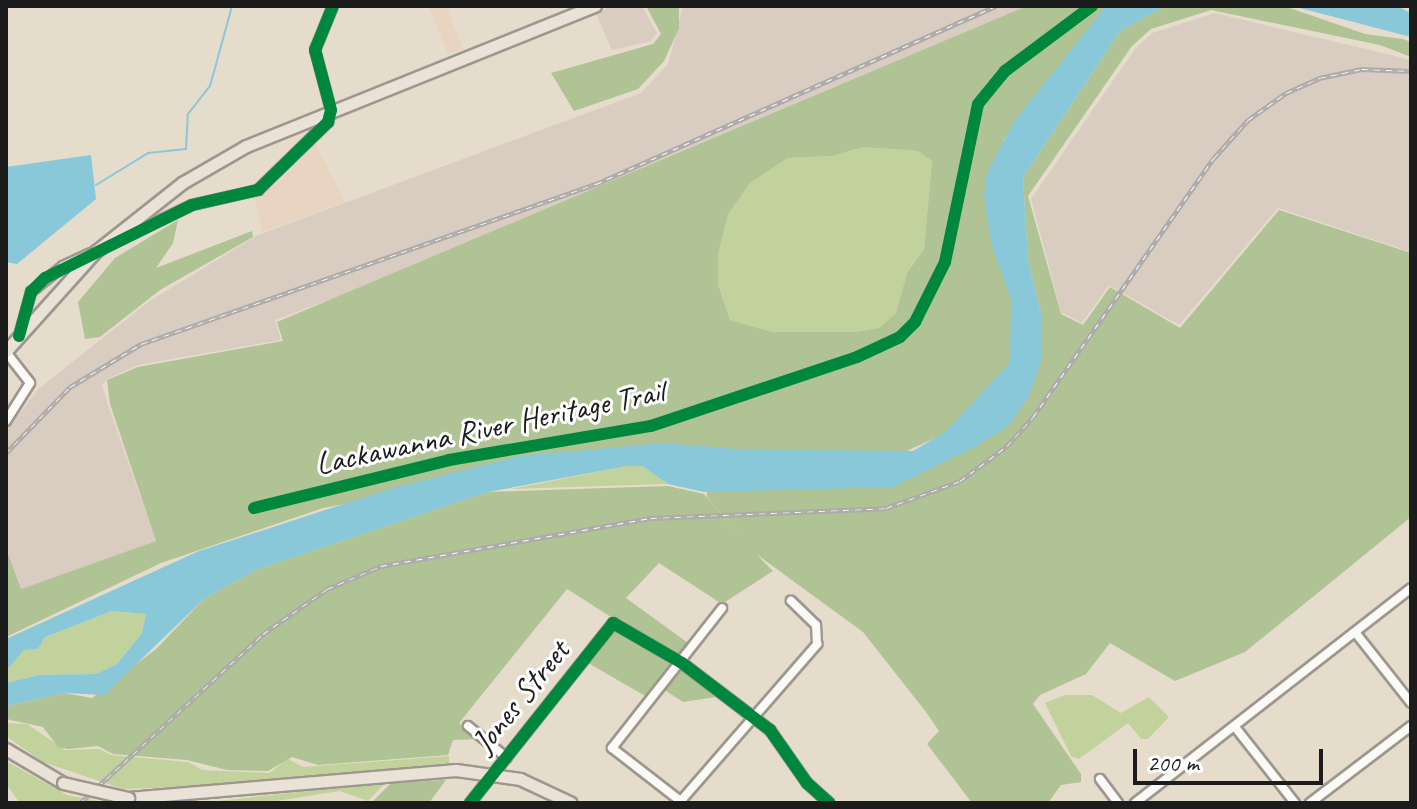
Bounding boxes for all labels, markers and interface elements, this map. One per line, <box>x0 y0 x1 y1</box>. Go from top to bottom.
street label: Lackawanna River Heritage Trail <box>312 372 668 484</box>
street label: Jones Street <box>464 633 578 761</box>
scale bar <box>1137 733 1327 783</box>
text: 200 m <box>1147 748 1199 778</box>

